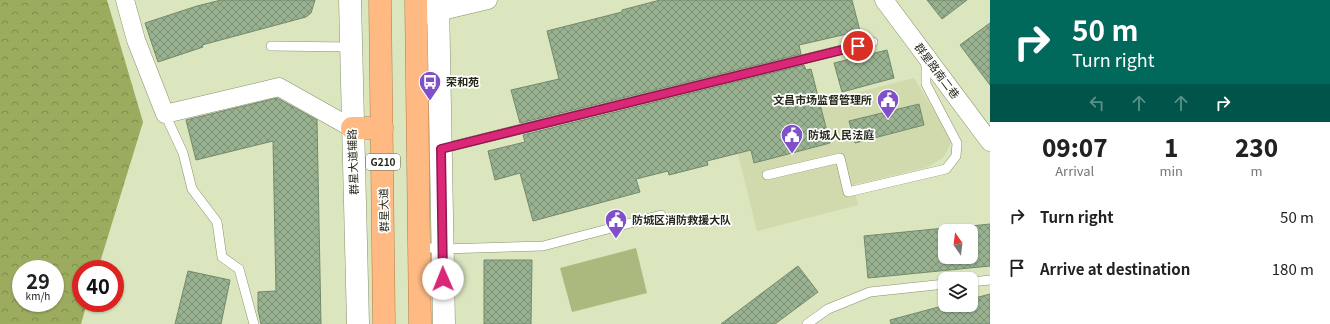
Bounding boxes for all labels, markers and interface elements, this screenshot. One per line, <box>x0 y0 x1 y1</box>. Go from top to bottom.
text: 50 m <box>1072 9 1138 49</box>
icon: right <box>1006 16 1058 68</box>
pin <box>841 29 875 63</box>
icon: arrive <box>847 35 869 57</box>
street label: 群星路南二巷 <box>912 39 964 102</box>
text: Turn right <box>1072 46 1155 72</box>
bus stop icon: 荣和苑 <box>417 69 443 102</box>
place label: 荣和苑 <box>446 73 479 89</box>
public building icon: 文昌市场监督管理所 <box>875 87 901 120</box>
place label: 文昌市场监督管理所 <box>773 91 872 107</box>
icon: left <box>1086 92 1108 114</box>
icon: ahead <box>1128 92 1150 114</box>
icon: ahead <box>1170 92 1192 114</box>
icon: right <box>1212 92 1234 114</box>
public building icon: 防城人民法庭 <box>779 122 805 155</box>
place label: 防城人民法庭 <box>808 126 874 142</box>
street label: 群星大道辅路 <box>343 129 361 195</box>
text: 09:07 <box>1042 129 1108 164</box>
text: 1 <box>1164 129 1178 164</box>
text: 230 <box>1235 129 1278 164</box>
road number: G210 <box>366 154 400 170</box>
text: Arrival <box>1055 161 1094 180</box>
text: min <box>1159 161 1183 180</box>
text: m <box>1250 161 1263 180</box>
street label: 群星大道 <box>375 188 391 232</box>
icon: right <box>1006 205 1028 227</box>
text: Turn right <box>1040 206 1114 227</box>
text: 50 m <box>1280 206 1314 227</box>
public building icon: 防城区消防救援大队 <box>603 207 629 240</box>
place label: 防城区消防救援大队 <box>632 211 731 227</box>
north arrow <box>938 224 978 264</box>
map controls <box>938 224 978 312</box>
icon: arrive <box>1006 257 1028 279</box>
position arrow <box>422 258 464 300</box>
text: Arrive at destination <box>1040 258 1190 279</box>
text: 180 m <box>1272 258 1314 279</box>
speed limit sign: 40 <box>72 260 124 312</box>
text: 29 <box>26 266 50 295</box>
button: layers <box>938 272 978 312</box>
text: km/h <box>26 288 50 303</box>

